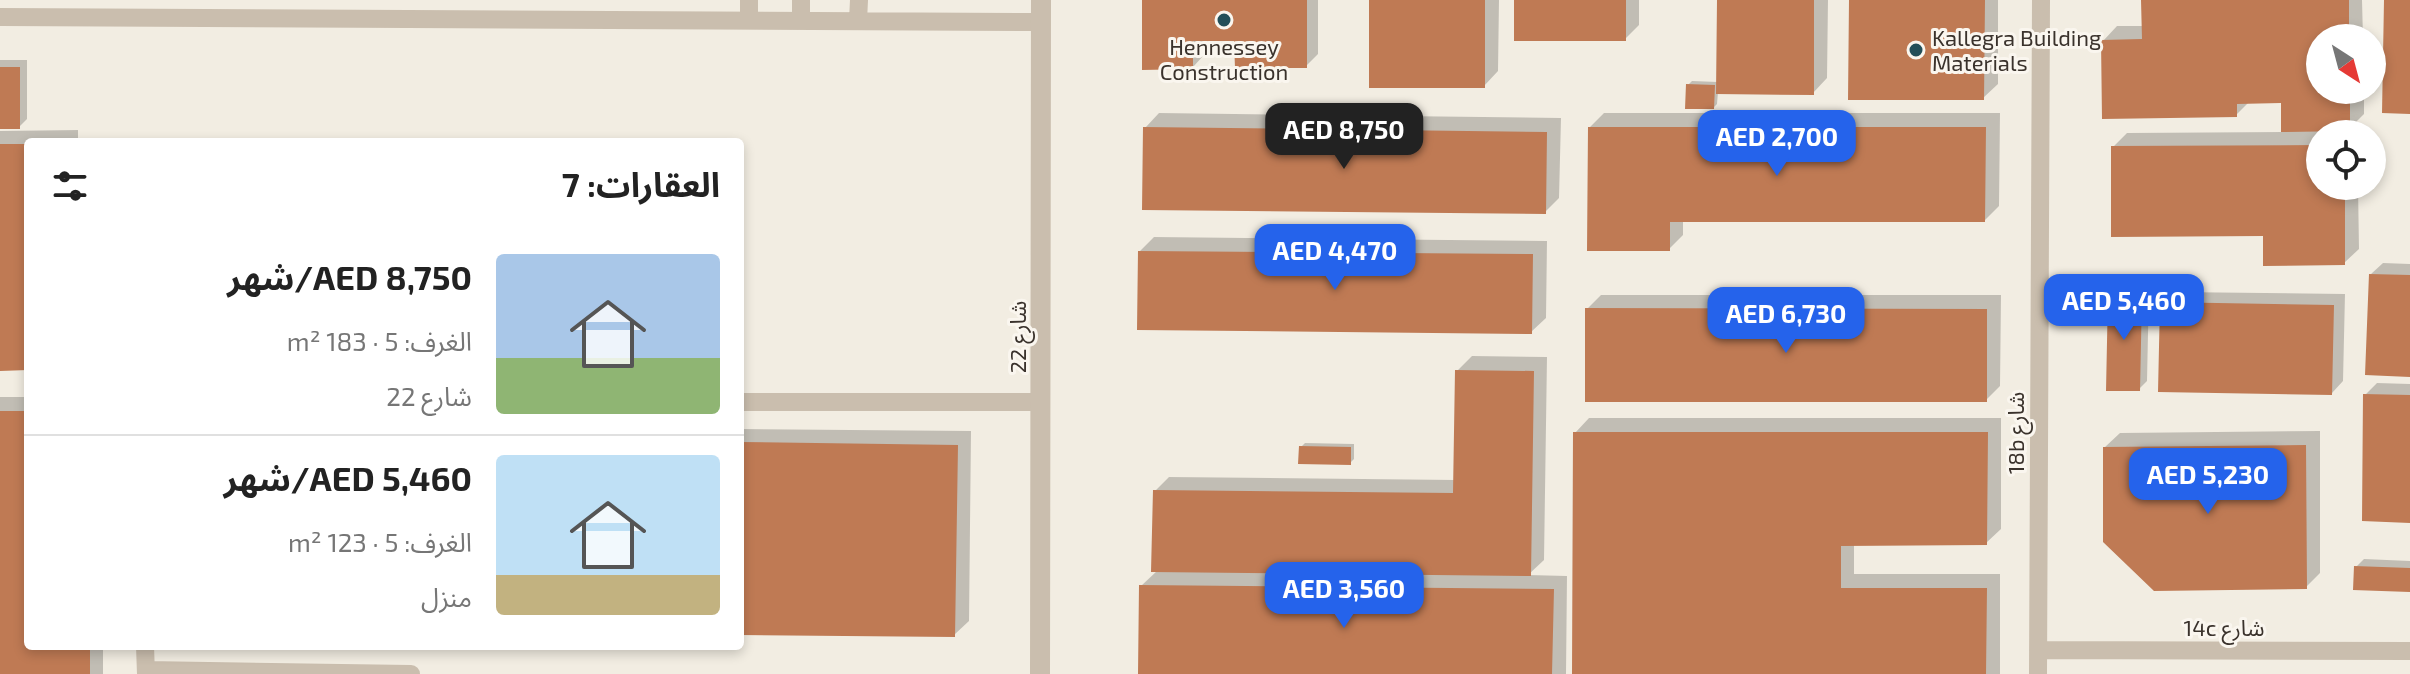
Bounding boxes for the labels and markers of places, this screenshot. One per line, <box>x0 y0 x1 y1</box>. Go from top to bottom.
marker: Hennessey Construction <box>1215 11 1233 29</box>
place label: Kallegra Building Materials <box>1932 24 2101 75</box>
place label: Hennessey Construction <box>1160 33 1288 84</box>
marker: Kallegra Building Materials <box>1907 41 1925 59</box>
pin: AED 8,750 <box>1252 103 1436 171</box>
pin: AED 2,700 <box>1685 110 1869 178</box>
pin: AED 4,470 <box>1243 224 1427 292</box>
pin: AED 5,460 <box>2032 274 2216 342</box>
pin: AED 6,730 <box>1694 287 1878 355</box>
pin: AED 5,230 <box>2116 448 2300 516</box>
pin: AED 3,560 <box>1252 562 1436 630</box>

